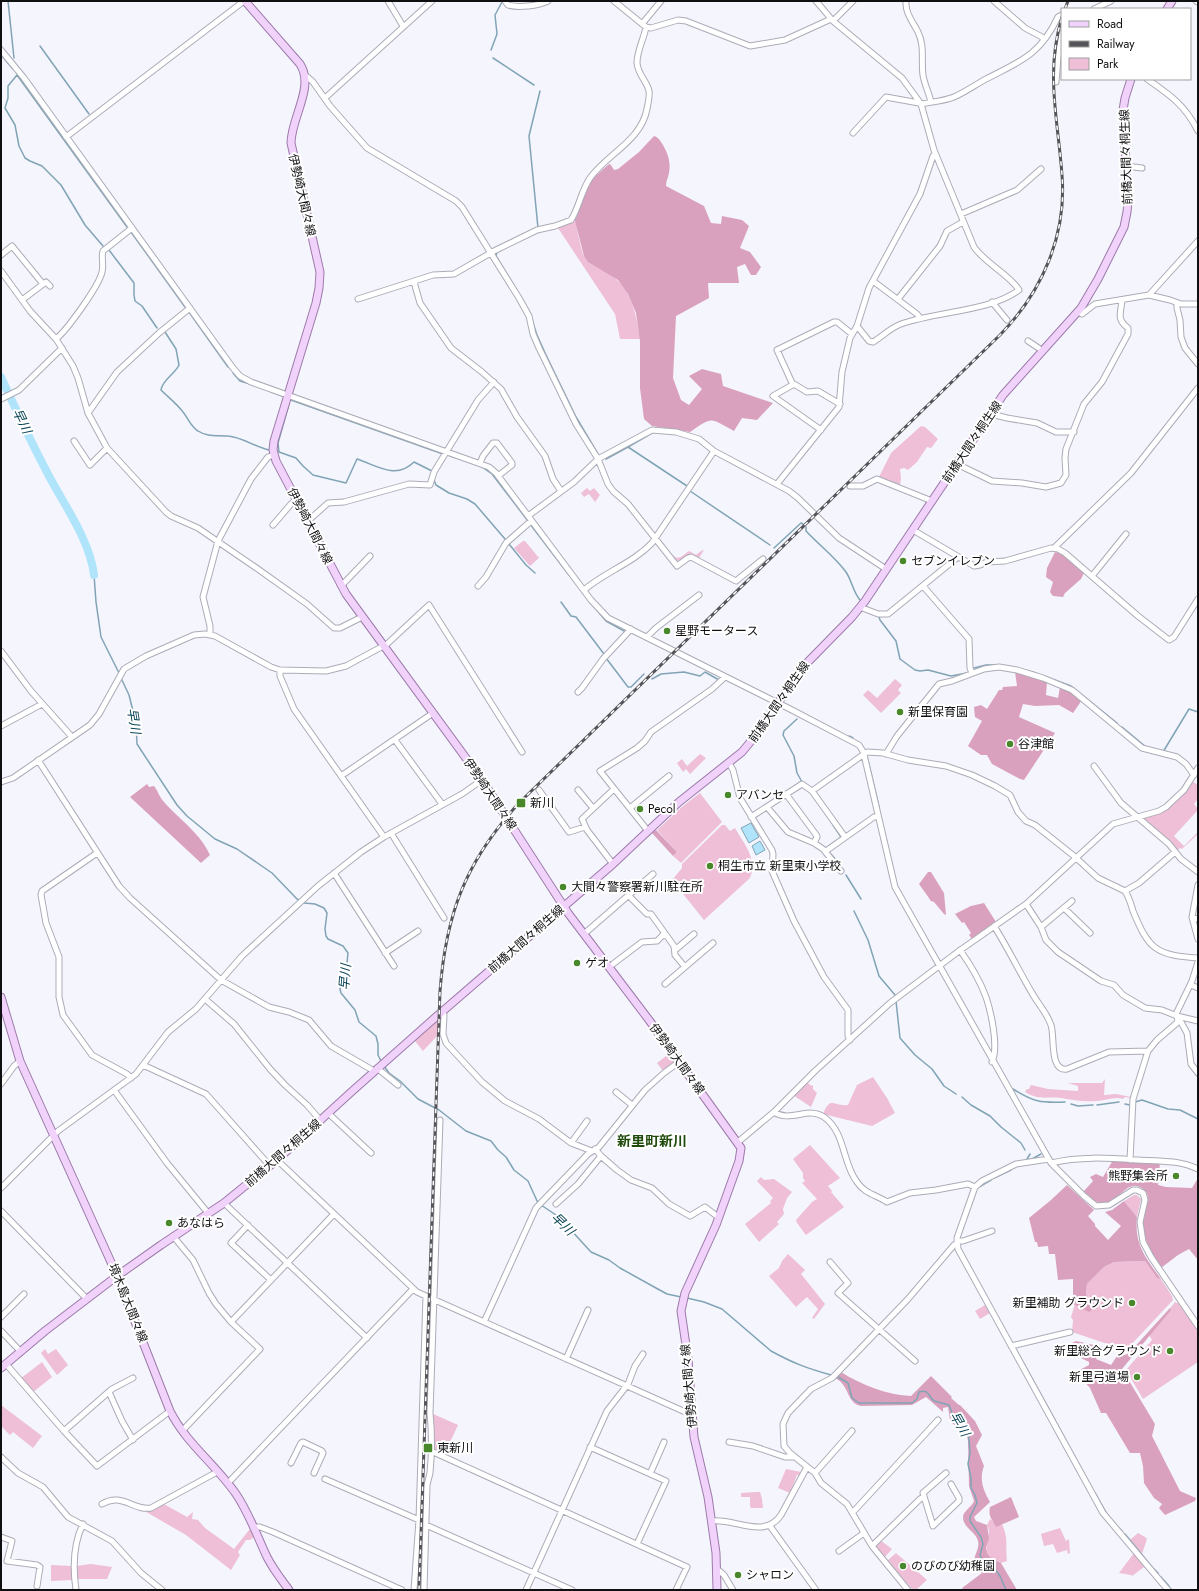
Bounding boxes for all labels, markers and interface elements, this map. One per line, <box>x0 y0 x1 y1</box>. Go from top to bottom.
legend <box>1061 8 1191 80</box>
text: Road <box>1097 15 1123 33</box>
text: Railway <box>1097 35 1135 53</box>
text: Park <box>1097 55 1119 73</box>
street label: 前橋大間々桐生線 <box>1115 109 1137 205</box>
street label: 伊勢崎大間々線 <box>284 152 320 238</box>
street label: 前橋大間々桐生線 <box>938 397 1006 487</box>
water label: 早川 <box>8 405 37 439</box>
street label: 伊勢崎大間々線 <box>283 484 337 568</box>
place label: セブンイレブン <box>911 552 995 570</box>
marker: セブンイレブン <box>898 556 908 566</box>
place label: 星野モータース <box>675 622 758 640</box>
marker: 星野モータース <box>662 626 672 636</box>
street label: 前橋大間々桐生線 <box>744 658 814 746</box>
place label: 新里保育園 <box>908 703 968 721</box>
water label: 早川 <box>123 707 146 737</box>
marker: 新里保育園 <box>895 707 905 717</box>
place label: 谷津館 <box>1018 735 1054 753</box>
marker: 谷津館 <box>1005 739 1015 749</box>
street label: 伊勢崎大間々線 <box>459 754 521 834</box>
place label: アバンセ <box>736 786 784 804</box>
marker: アバンセ <box>723 790 733 800</box>
place label: 新川 <box>530 794 554 812</box>
marker: 新川 <box>515 797 527 809</box>
place label: Pecol <box>648 800 675 818</box>
marker: Pecol <box>635 804 645 814</box>
place label: 桐生市立 新里東小学校 <box>718 857 842 875</box>
marker: 桐生市立 新里東小学校 <box>705 861 715 871</box>
place label: 大間々警察署新川駐在所 <box>571 878 703 896</box>
marker: 大間々警察署新川駐在所 <box>558 882 568 892</box>
street label: 前橋大間々桐生線 <box>484 901 568 977</box>
place label: ゲオ <box>585 954 609 972</box>
marker: ゲオ <box>572 958 582 968</box>
water label: 早川 <box>335 961 356 991</box>
street label: 伊勢崎大間々線 <box>645 1020 709 1098</box>
street label: 前橋大間々桐生線 <box>241 1115 325 1191</box>
district label: 新里町新川 <box>617 1131 687 1151</box>
place label: 熊野集会所 <box>1108 1167 1168 1185</box>
marker: 熊野集会所 <box>1171 1171 1181 1181</box>
water label: 早川 <box>547 1208 580 1241</box>
place label: あなはら <box>177 1214 225 1232</box>
marker: あなはら <box>164 1218 174 1228</box>
street label: 境木島大間々線 <box>104 1261 152 1345</box>
place label: 新里補助 グラウンド <box>1012 1294 1124 1312</box>
marker: 新里補助 グラウンド <box>1127 1298 1137 1308</box>
place label: 新里総合グラウンド <box>1054 1342 1162 1360</box>
street label: 伊勢崎大間々線 <box>676 1343 702 1429</box>
marker: 新里総合グラウンド <box>1165 1346 1175 1356</box>
place label: 新里弓道場 <box>1069 1368 1129 1386</box>
marker: 新里弓道場 <box>1132 1372 1142 1382</box>
water label: 早川 <box>945 1408 976 1442</box>
place label: 東新川 <box>437 1439 473 1457</box>
marker: 東新川 <box>422 1442 434 1454</box>
place label: のびのび幼稚園 <box>911 1557 995 1575</box>
marker: のびのび幼稚園 <box>898 1561 908 1571</box>
place label: シャロン <box>746 1566 794 1584</box>
marker: シャロン <box>733 1570 743 1580</box>

